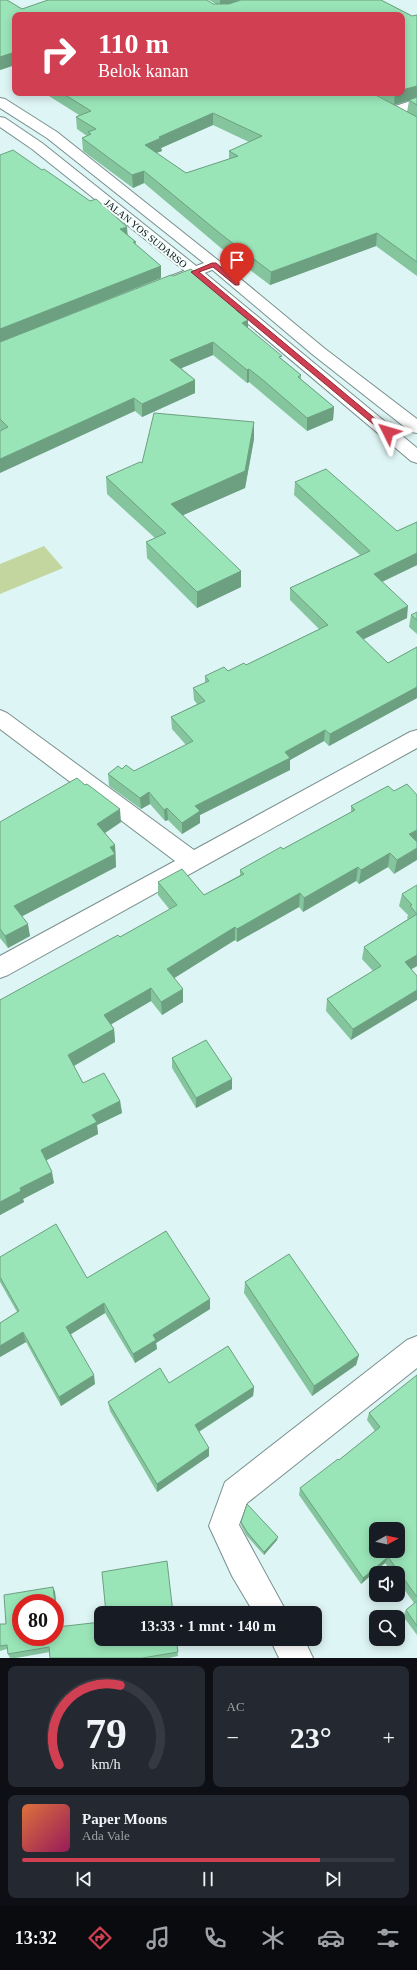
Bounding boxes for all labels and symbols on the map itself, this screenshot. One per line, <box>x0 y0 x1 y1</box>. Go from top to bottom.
street label: JALAN YOS SUDARSO <box>102 197 189 270</box>
pin <box>220 243 254 284</box>
position arrow <box>367 411 409 453</box>
north arrow <box>369 1522 405 1558</box>
speed limit sign: 80 <box>12 1594 64 1646</box>

